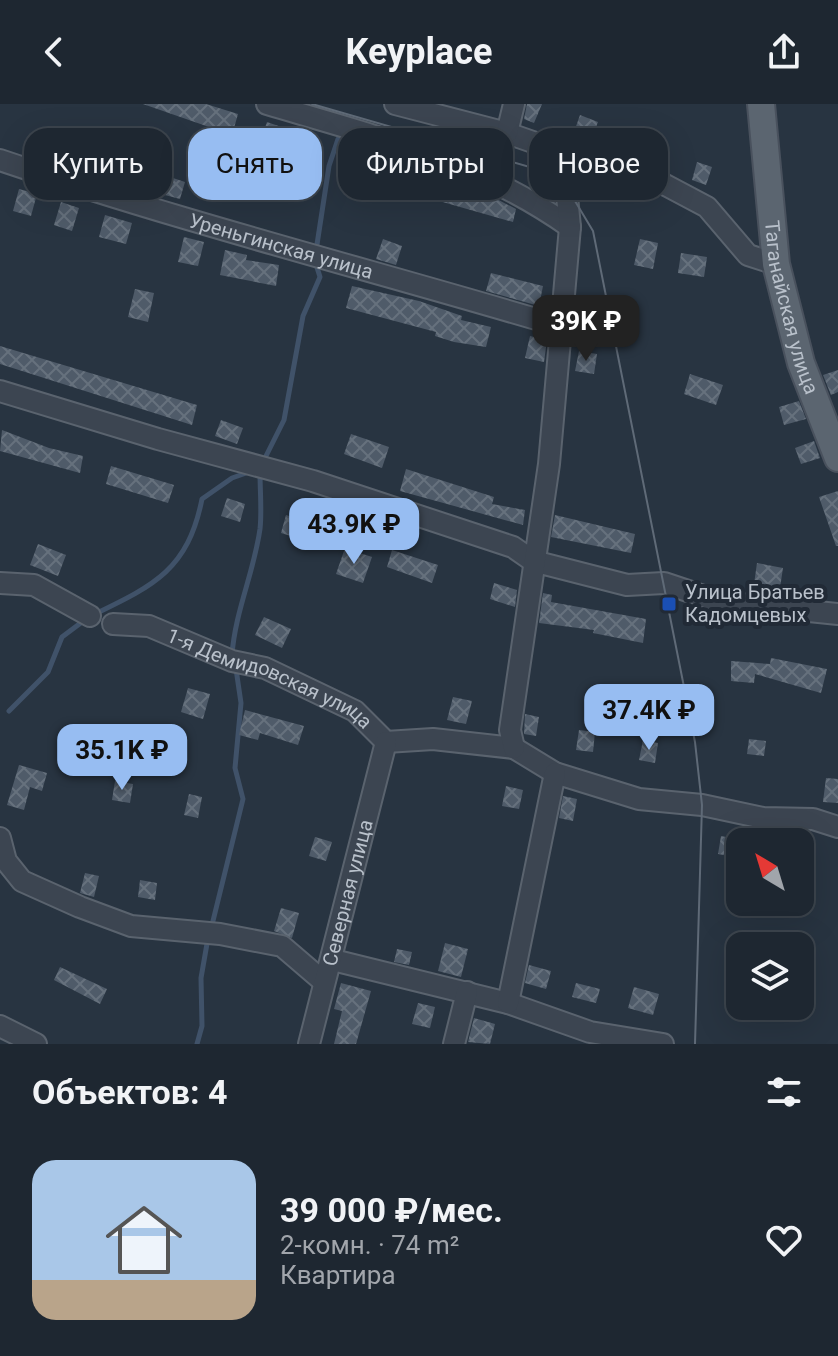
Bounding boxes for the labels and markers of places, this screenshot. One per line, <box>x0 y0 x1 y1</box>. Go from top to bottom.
pin: 39K ₽ <box>530 295 642 363</box>
pin: 43.9K ₽ <box>280 498 428 566</box>
place label: Улица Братьев Кадомцевых <box>685 580 825 627</box>
marker: Улица Братьев Кадомцевых <box>660 595 678 613</box>
pin: 37.4K ₽ <box>575 684 723 752</box>
pin: 35.1K ₽ <box>48 724 196 792</box>

